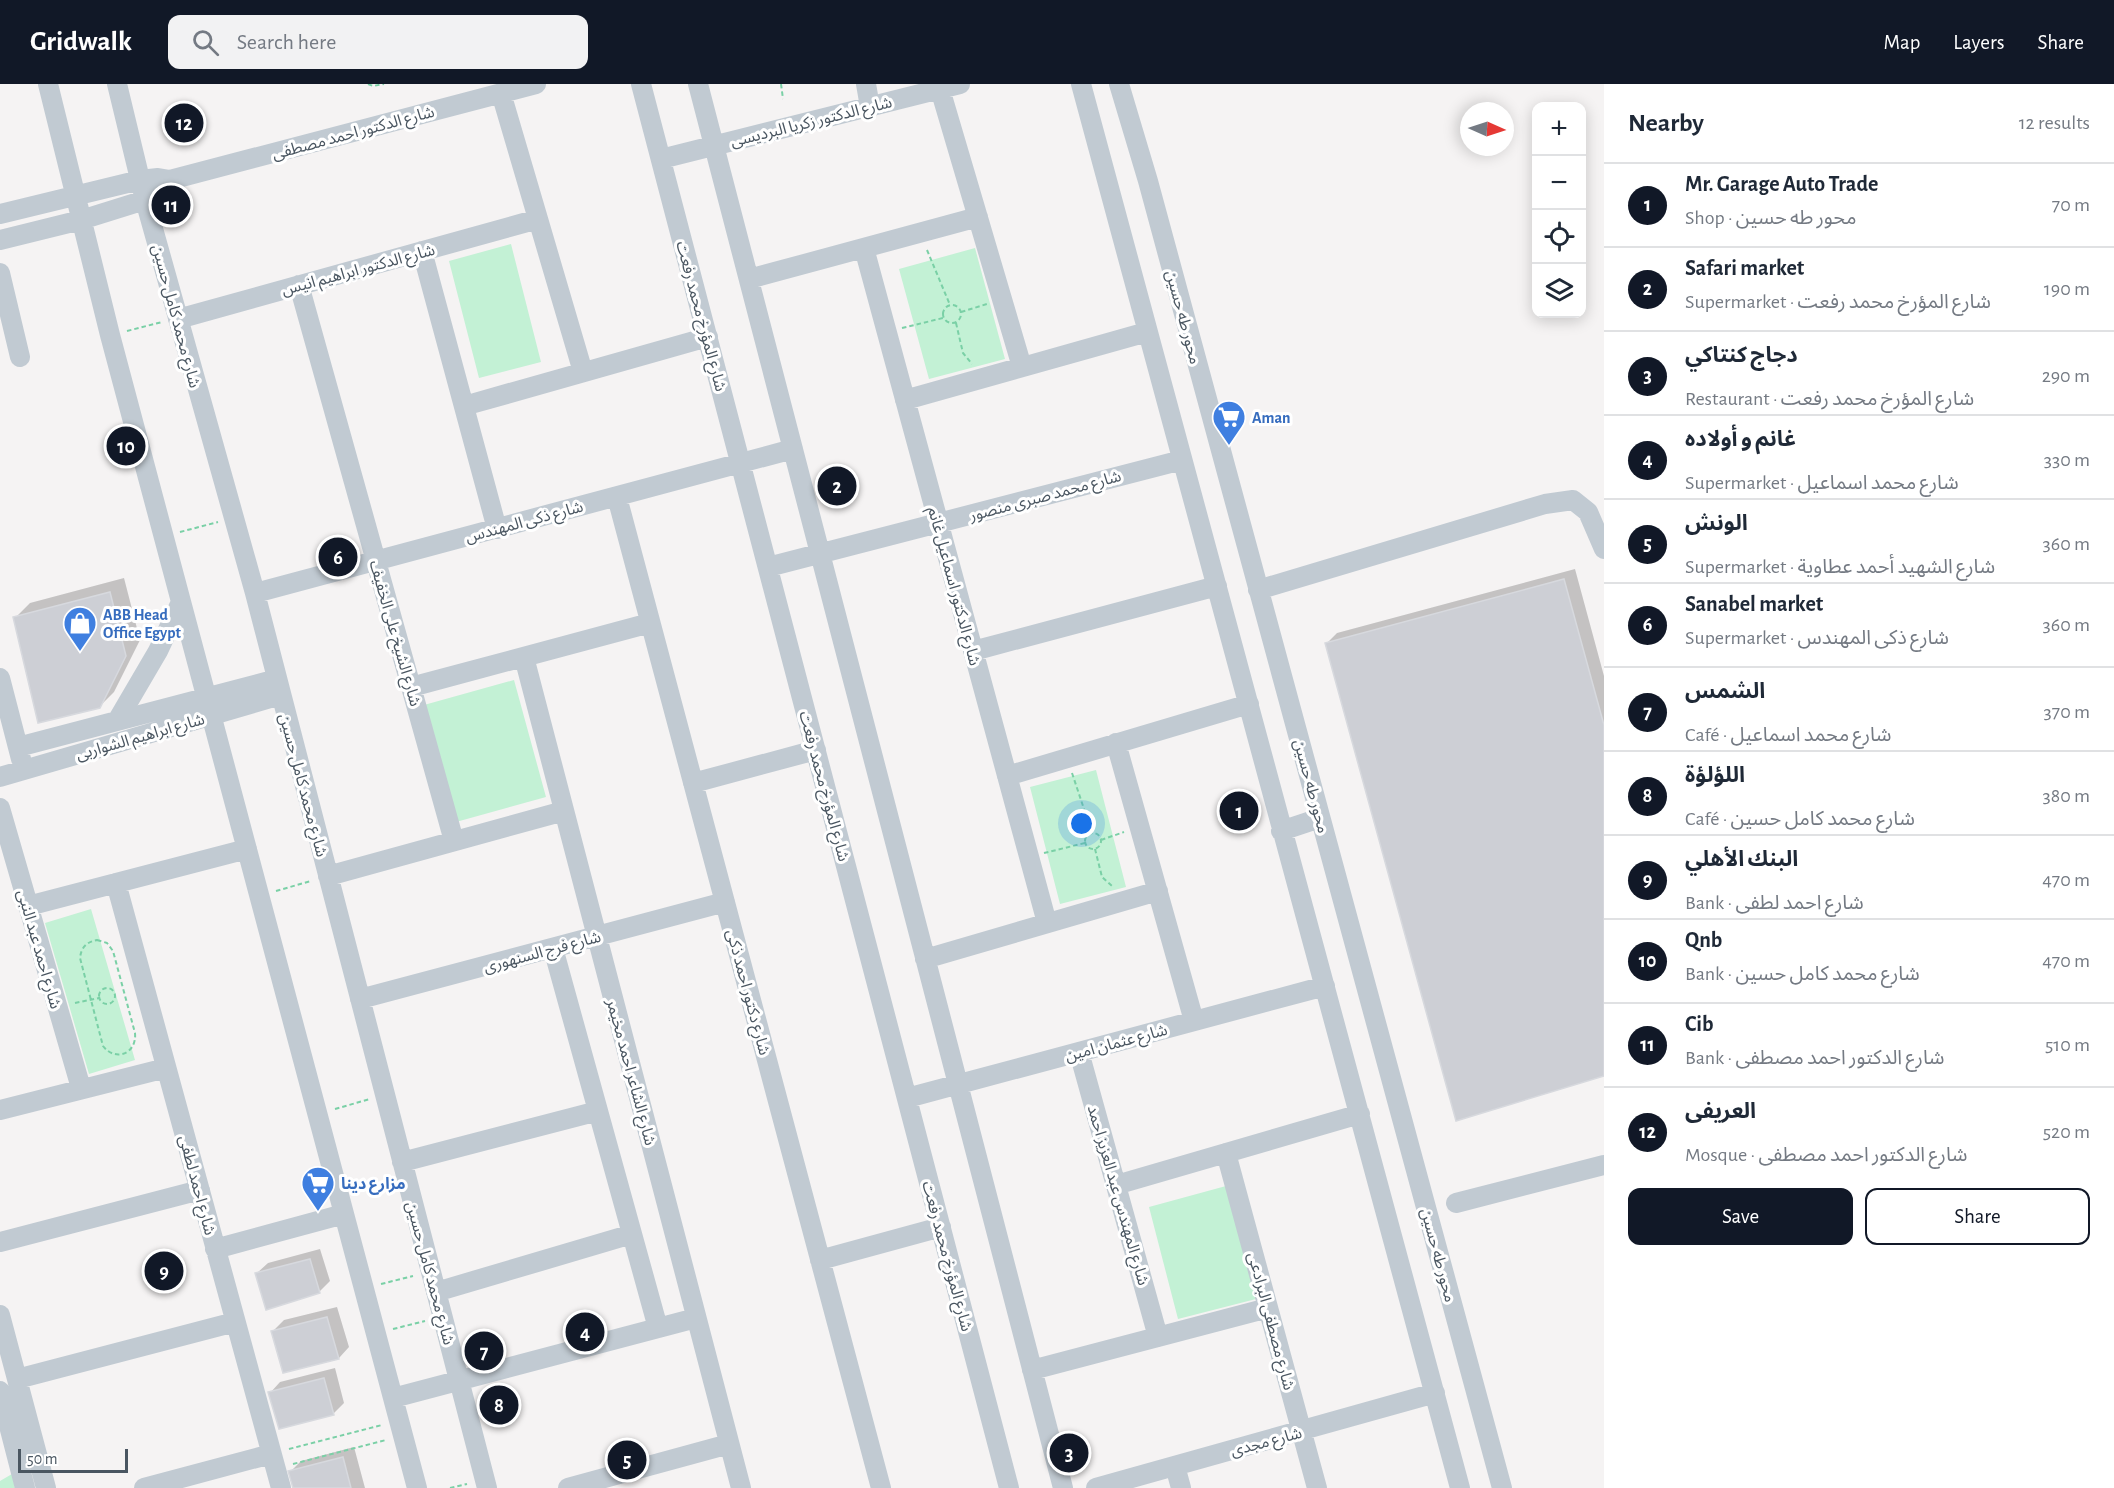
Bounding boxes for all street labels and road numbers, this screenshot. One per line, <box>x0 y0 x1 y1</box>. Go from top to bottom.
street label: شارع الدكتور زكريا البرديسى <box>729 94 895 154</box>
street label: شارع الدكتور احمد مصطفى <box>270 104 437 166</box>
street label: شارع المؤرخ محمد رفعت <box>669 239 729 394</box>
street label: شارع الدكتور ابراهيم انيس <box>280 242 438 302</box>
street label: شارع محمد كامل حسين <box>145 243 203 391</box>
street label: محور طه حسين <box>1162 269 1203 366</box>
street label: شارع محمد صبرى منصور <box>967 468 1124 528</box>
street label: شارع ذكى المهندس <box>464 499 586 549</box>
street label: شارع الدكتور اسماعيل غانم <box>921 505 983 668</box>
street label: شارع الشيخ على الخفيف <box>363 558 424 709</box>
street label: شارع المؤرخ محمد رفعت <box>792 709 852 864</box>
street label: شارع ابراهيم الشواربى <box>74 711 207 767</box>
street label: شارع محمد كامل حسين <box>272 712 330 860</box>
street label: محور طه حسين <box>1290 738 1331 835</box>
street label: شارع احمد عبد النبى <box>11 888 64 1012</box>
street label: شارع دكتور احمد ذكى <box>720 928 773 1058</box>
street label: شارع فرج السنهورى <box>482 929 604 979</box>
street label: شارع الشاعر احمد مخيمر <box>600 996 658 1148</box>
street label: شارع عثمان امين <box>1063 1022 1170 1068</box>
street label: شارع المهندس عبد العزيز احمد <box>1081 1103 1151 1288</box>
street label: شارع احمد لطفى <box>172 1134 218 1238</box>
street label: شارع المؤرخ محمد رفعت <box>915 1179 975 1334</box>
street label: شارع محمد كامل حسين <box>399 1200 457 1348</box>
street label: محور طه حسين <box>1417 1207 1458 1304</box>
street label: شارع مصطفى البرادعى <box>1241 1251 1297 1393</box>
street label: شارع مجدى <box>1229 1425 1305 1463</box>

